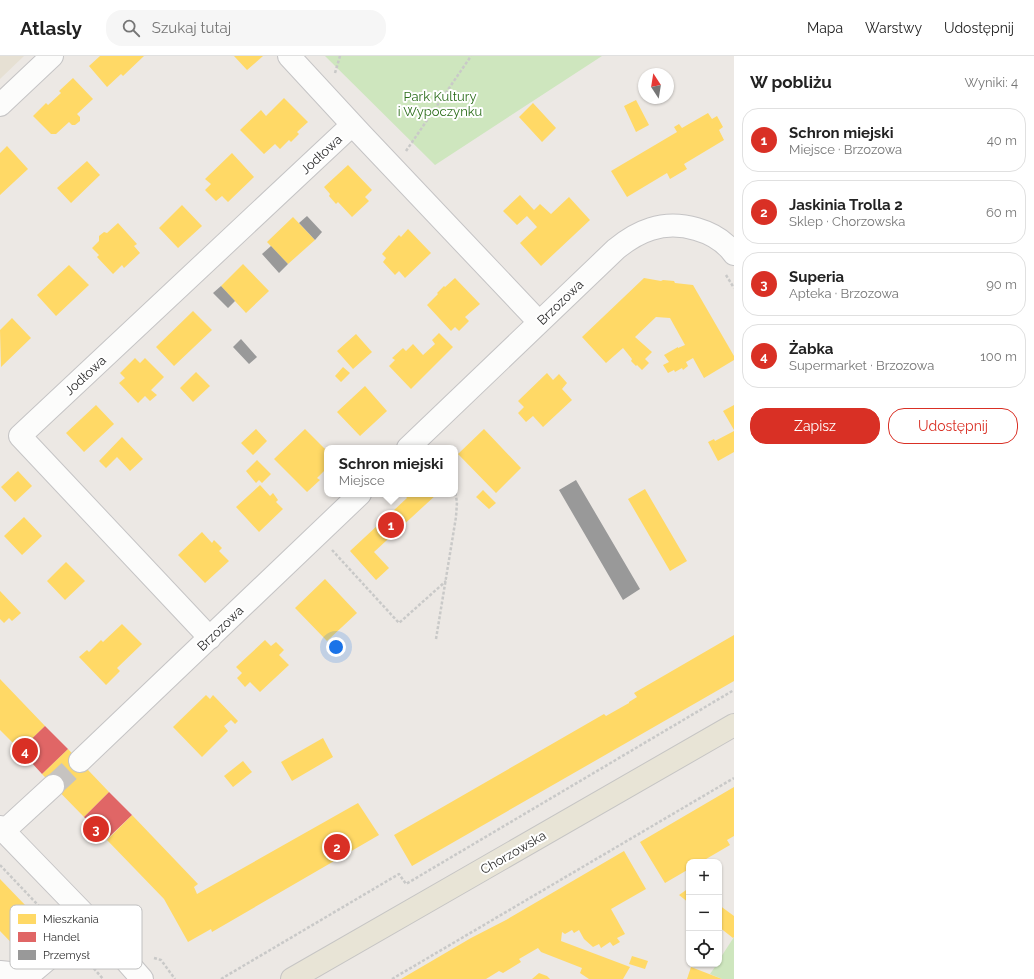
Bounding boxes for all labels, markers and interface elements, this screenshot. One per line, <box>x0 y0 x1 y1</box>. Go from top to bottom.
search box <box>106 10 386 46</box>
text: Atlasly <box>20 17 82 39</box>
icon: search <box>120 17 142 39</box>
text: Szukaj tutaj <box>152 19 231 37</box>
text: Mapa <box>807 20 843 36</box>
text: Warstwy <box>865 20 922 36</box>
text: Udostępnij <box>944 20 1014 36</box>
north arrow <box>638 68 674 104</box>
text: W pobliżu <box>750 72 832 92</box>
text: Wyniki: 4 <box>965 75 1018 90</box>
park label: Park Kultury i Wypoczynku <box>398 89 482 119</box>
text: Schron miejski <box>789 124 893 142</box>
street label: Jodłowa <box>298 132 345 177</box>
text: 1 <box>761 133 767 148</box>
text: 40 m <box>987 133 1017 148</box>
text: Miejsce · Brzozowa <box>789 142 902 157</box>
text: Jaskinia Trolla 2 <box>789 196 903 214</box>
text: 2 <box>760 205 768 220</box>
text: 60 m <box>986 205 1017 220</box>
text: Sklep · Chorzowska <box>789 214 905 229</box>
text: Superia <box>789 268 844 286</box>
street label: Brzozowa <box>534 277 587 328</box>
text: 3 <box>760 277 768 292</box>
text: 90 m <box>986 277 1017 292</box>
text: Apteka · Brzozowa <box>789 286 899 301</box>
text: Żabka <box>789 340 833 358</box>
text: 4 <box>760 349 768 364</box>
text: 100 m <box>980 349 1017 364</box>
street label: Jodłowa <box>62 353 109 398</box>
text: Supermarket · Brzozowa <box>789 358 934 373</box>
button: Zapisz <box>750 408 880 444</box>
button: Udostępnij <box>888 408 1018 444</box>
popup <box>324 445 458 497</box>
text: Schron miejski <box>339 455 443 473</box>
text: Miejsce <box>339 473 385 488</box>
pin: 1 <box>378 510 404 540</box>
street label: Brzozowa <box>194 603 247 654</box>
your location <box>326 637 346 657</box>
pin: 4 <box>12 736 38 766</box>
pin: 3 <box>83 814 109 844</box>
street label: Chorzowska <box>478 828 549 877</box>
pin: 2 <box>324 832 350 862</box>
map controls <box>686 859 722 967</box>
button: + <box>686 859 722 895</box>
button: − <box>686 895 722 931</box>
legend <box>10 905 142 969</box>
text: Mieszkania <box>43 913 99 926</box>
text: Handel <box>43 931 80 944</box>
button: locate <box>686 931 722 967</box>
text: Przemysł <box>43 949 91 962</box>

